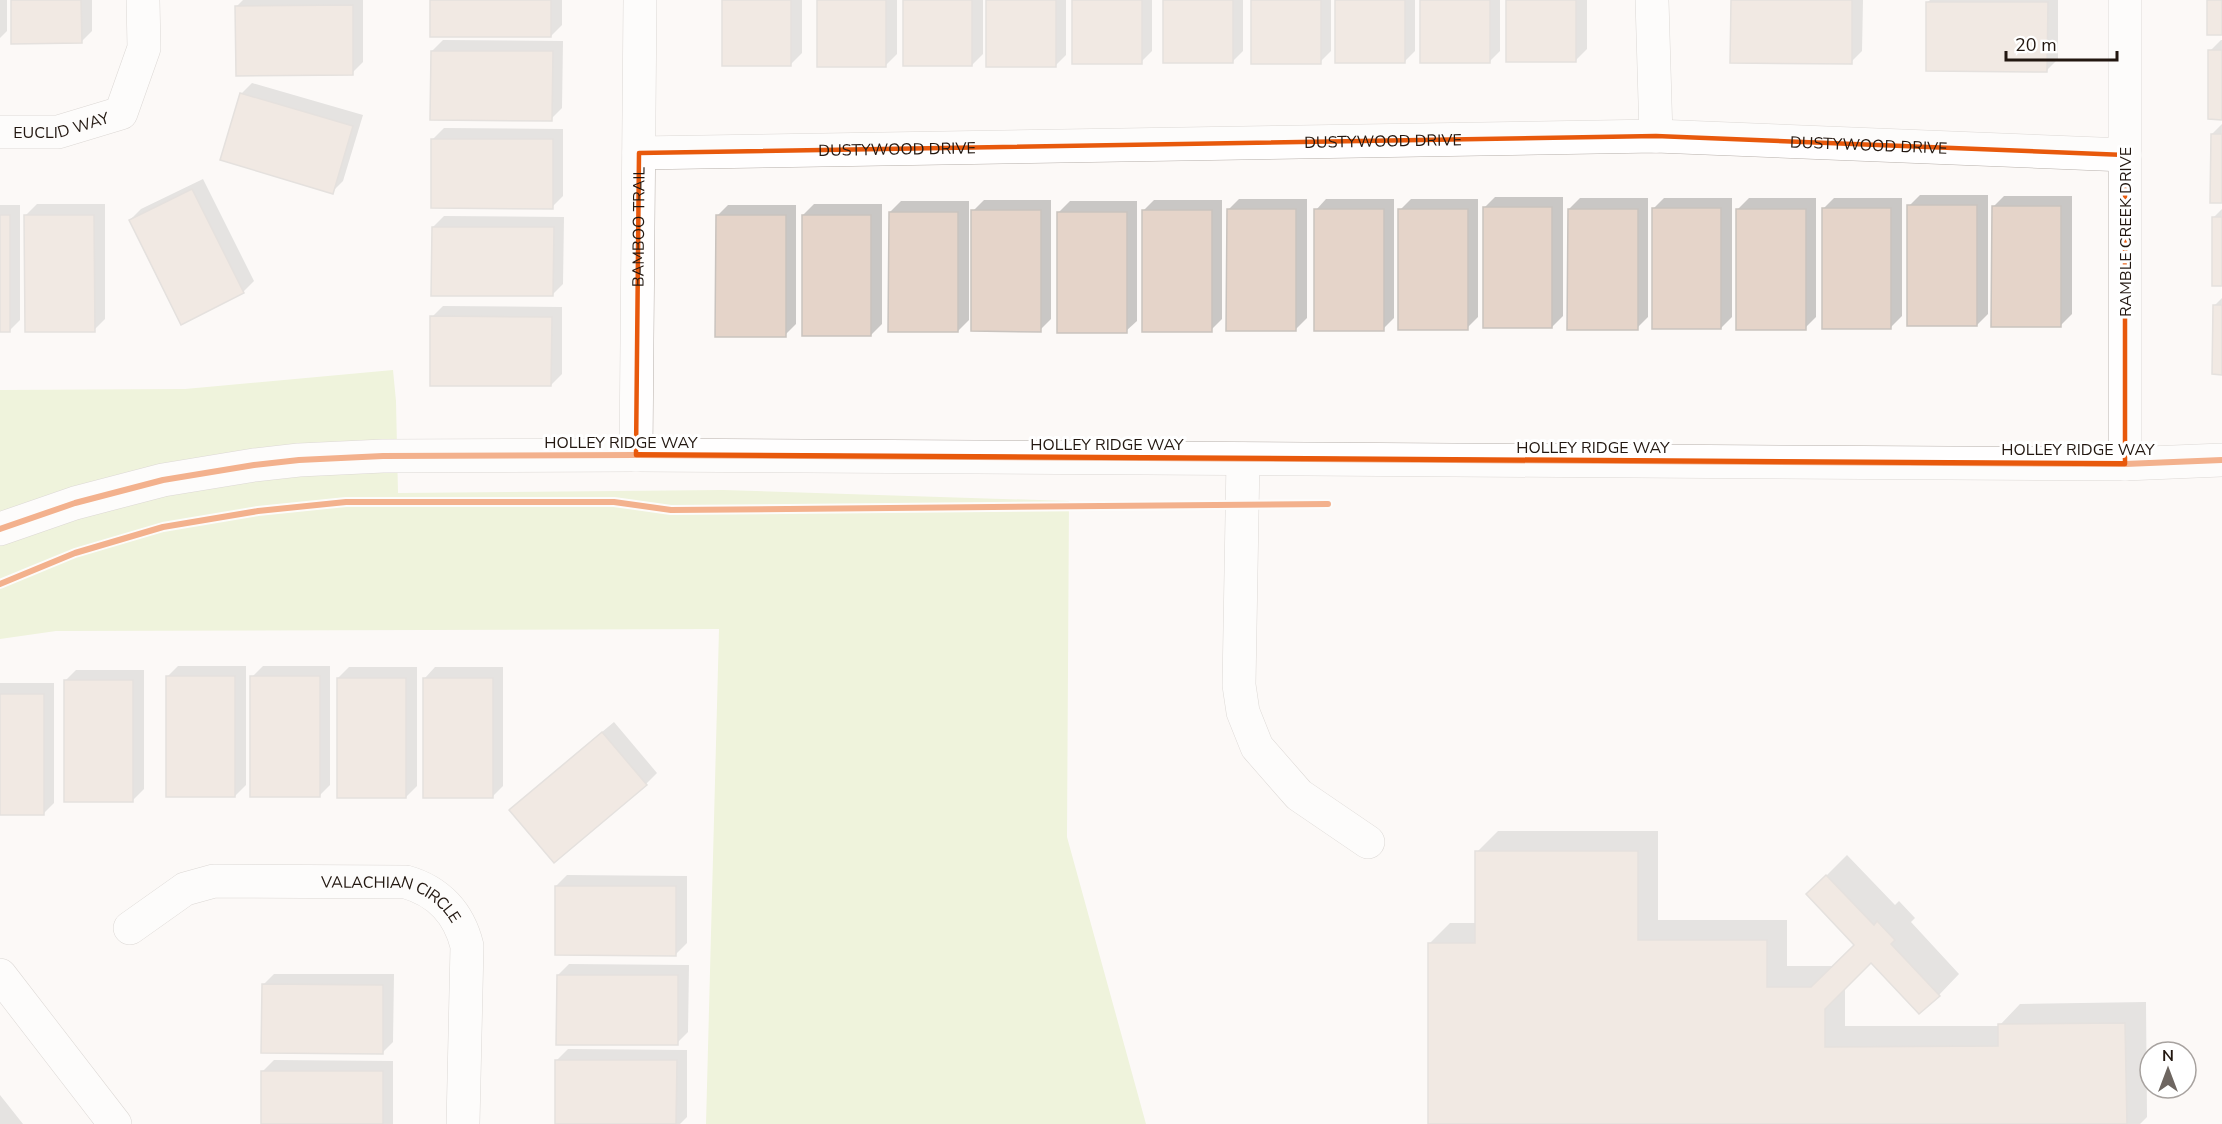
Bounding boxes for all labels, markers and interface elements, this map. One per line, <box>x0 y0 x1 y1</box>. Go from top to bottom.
scale bar <box>2006 24 2117 62</box>
text: 20 m <box>2015 33 2057 57</box>
street label: EUCLID WAY <box>13 107 112 144</box>
street label: DUSTYWOOD DRIVE <box>1304 129 1462 154</box>
street label: DUSTYWOOD DRIVE <box>1789 131 1948 160</box>
street label: DUSTYWOOD DRIVE <box>818 137 976 162</box>
street label: RAMBLE CREEK DRIVE <box>2115 147 2137 317</box>
street label: BAMBOO TRAIL <box>627 167 651 287</box>
street label: HOLLEY RIDGE WAY <box>544 432 698 454</box>
street label: HOLLEY RIDGE WAY <box>1030 434 1184 456</box>
street label: HOLLEY RIDGE WAY <box>1516 437 1670 459</box>
street label: HOLLEY RIDGE WAY <box>2001 439 2155 461</box>
street label: VALACHIAN CIRCLE <box>320 871 466 927</box>
north arrow <box>2138 1040 2198 1100</box>
text: N <box>2162 1045 2174 1067</box>

